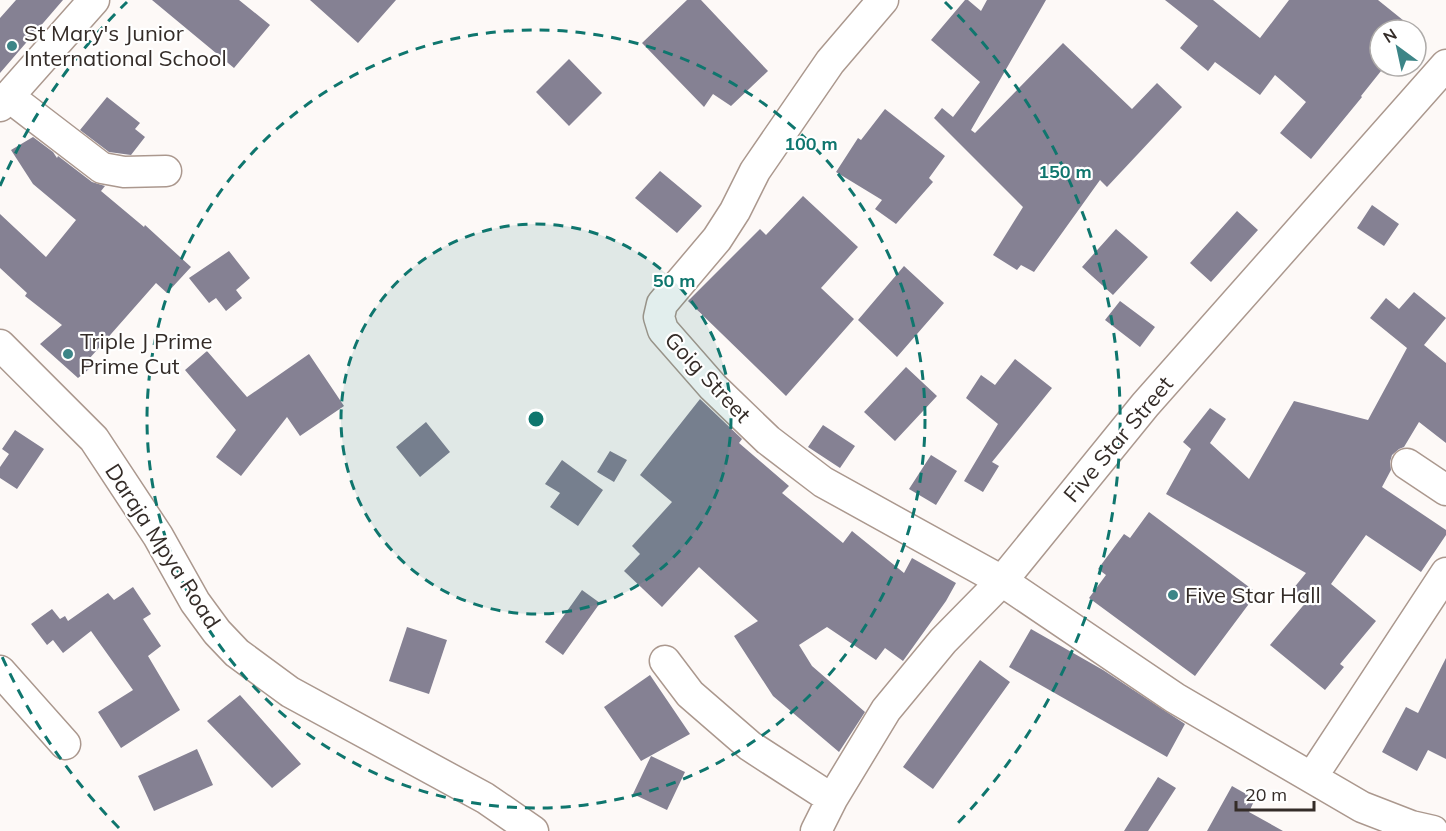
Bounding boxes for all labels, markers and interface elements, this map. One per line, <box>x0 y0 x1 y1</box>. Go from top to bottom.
north arrow <box>1368 18 1428 78</box>
place label: St Mary's Junior International School <box>24 19 227 72</box>
text: N <box>1379 24 1400 47</box>
marker: St Mary's Junior International School <box>5 39 19 53</box>
text: 100 m <box>784 132 838 155</box>
text: 150 m <box>1038 160 1092 183</box>
text: 50 m <box>653 269 695 292</box>
street label: Goig Street <box>659 326 757 428</box>
place label: Triple J Prime Prime Cut <box>80 327 213 380</box>
marker: Triple J Prime Prime Cut <box>61 347 75 361</box>
street label: Five Star Street <box>1057 370 1179 508</box>
centre of rings <box>526 409 546 429</box>
street label: Daraja Mpya Road <box>99 458 227 634</box>
place label: Five Star Hall <box>1185 581 1321 609</box>
marker: Five Star Hall <box>1166 588 1180 602</box>
scale bar <box>1236 774 1314 812</box>
text: 20 m <box>1245 783 1287 806</box>

